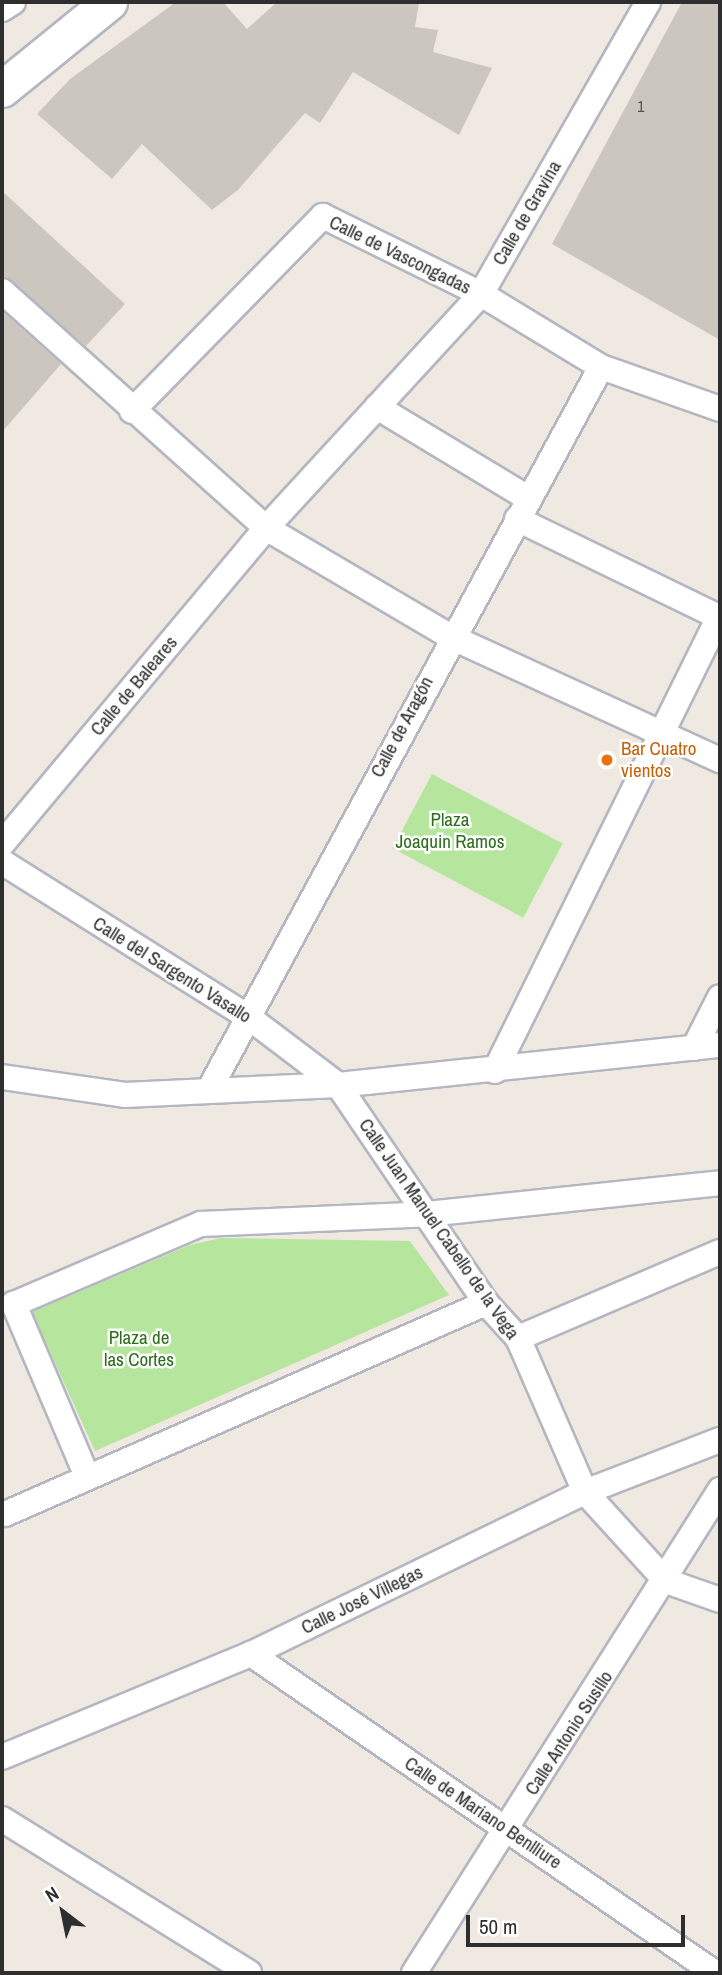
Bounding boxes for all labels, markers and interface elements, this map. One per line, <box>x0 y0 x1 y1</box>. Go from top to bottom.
house number: 1 <box>637 96 645 116</box>
street label: Calle de Gravina <box>488 157 566 269</box>
street label: Calle de Vascongadas <box>325 211 475 299</box>
street label: Calle de Baleares <box>86 632 182 740</box>
street label: Calle de Aragón <box>366 672 438 782</box>
place label: Bar Cuatro vientos <box>621 738 696 782</box>
marker: Bar Cuatro vientos <box>599 752 615 768</box>
park label: Plaza Joaquin Ramos <box>395 809 505 853</box>
street label: Calle del Sargento Vasallo <box>89 912 255 1028</box>
street label: Calle Juan Manuel Cabello de la Vega <box>354 1114 524 1344</box>
park label: Plaza de las Cortes <box>104 1327 174 1371</box>
street label: Calle José Villegas <box>298 1561 426 1639</box>
street label: Calle Antonio Susillo <box>520 1666 618 1800</box>
street label: Calle de Mariano Benlliure <box>400 1752 566 1874</box>
north arrow <box>28 1877 98 1947</box>
text: N <box>40 1880 64 1908</box>
scale bar <box>470 1902 689 1946</box>
text: 50 m <box>479 1912 517 1941</box>

